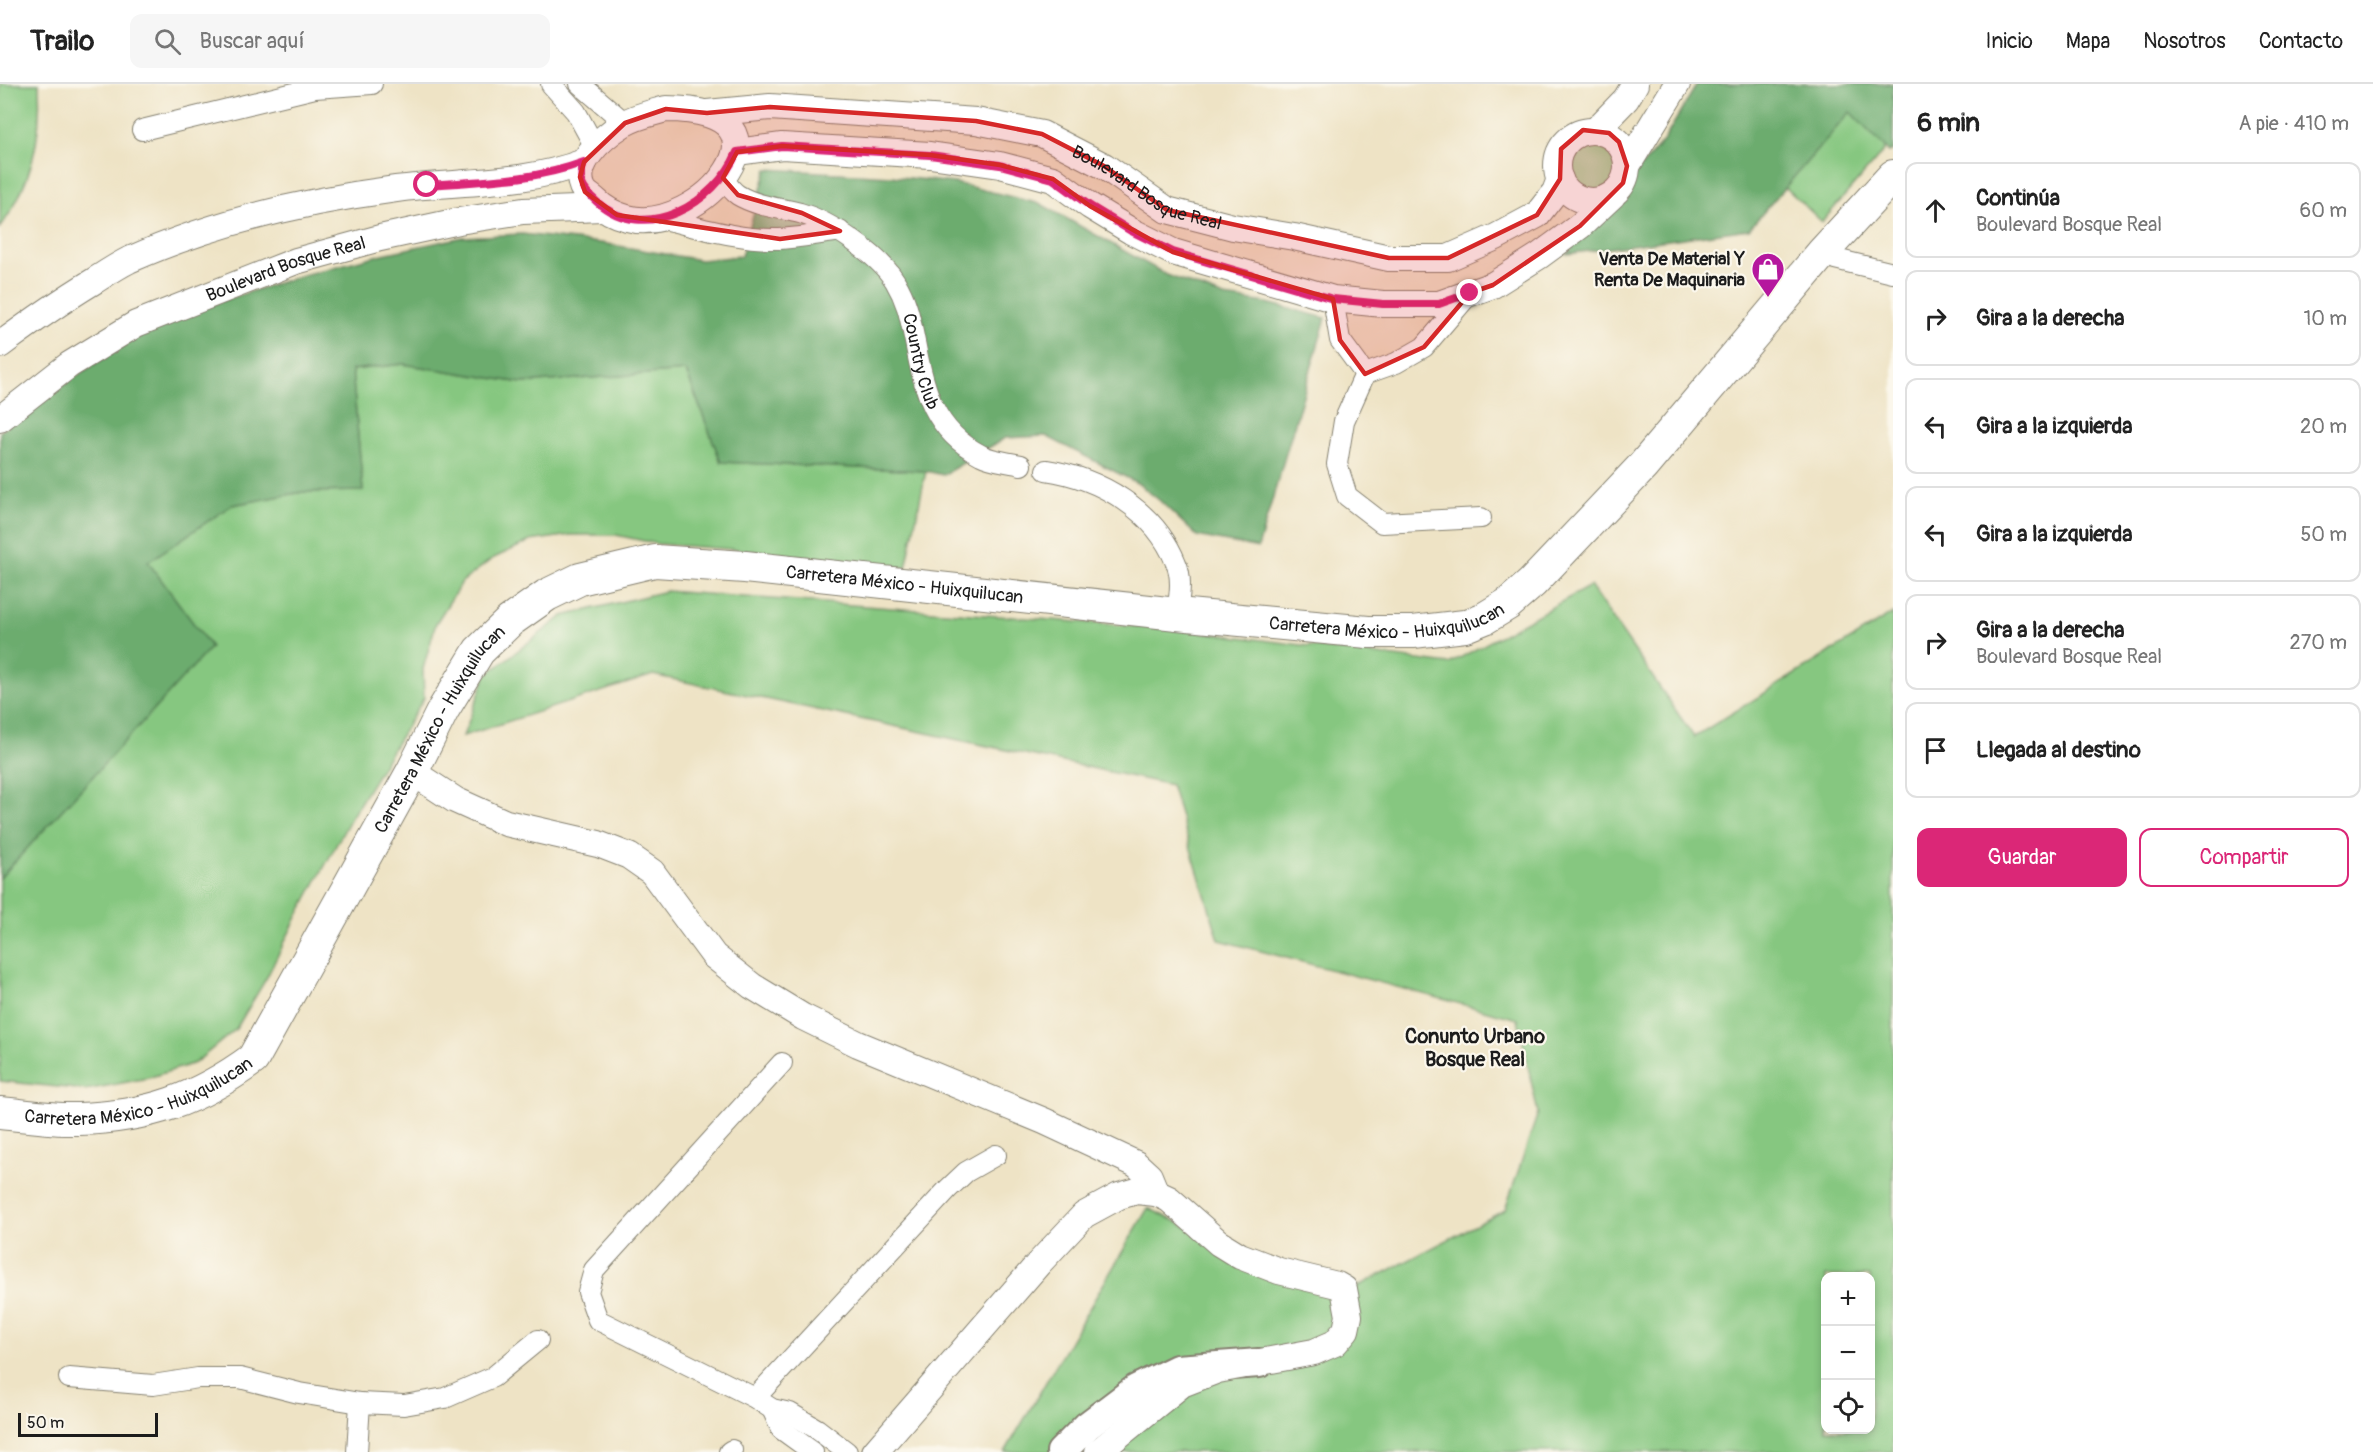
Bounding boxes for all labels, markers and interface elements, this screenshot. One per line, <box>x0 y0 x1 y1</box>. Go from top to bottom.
search box <box>130 14 550 68</box>
text: Trailo <box>30 24 94 59</box>
icon: search <box>151 25 184 58</box>
text: Buscar aquí <box>199 27 305 55</box>
text: Inicio <box>1986 28 2033 55</box>
text: Mapa <box>2066 28 2110 55</box>
text: Nosotros <box>2143 28 2226 55</box>
text: Contacto <box>2259 28 2343 55</box>
text: 6 min <box>1917 107 1980 139</box>
text: A pie · 410 m <box>2239 111 2349 136</box>
street label: Boulevard Bosque Real <box>1068 140 1224 236</box>
route start <box>413 171 439 197</box>
text: Continúa <box>1976 184 2060 212</box>
icon: ahead <box>1919 194 1952 227</box>
text: 60 m <box>2300 198 2347 223</box>
text: Boulevard Bosque Real <box>1976 212 2162 237</box>
street label: Boulevard Bosque Real <box>203 231 368 307</box>
place label: Venta De Material Y Renta De Maquinaria <box>1594 248 1746 292</box>
shop icon: Venta De Material Y Renta De Maquinaria <box>1750 251 1786 298</box>
route end <box>1456 279 1482 305</box>
icon: right <box>1919 302 1952 335</box>
text: Gira a la derecha <box>1976 304 2124 332</box>
text: 10 m <box>2303 306 2347 331</box>
street label: Country Club <box>897 311 944 414</box>
icon: left <box>1919 410 1952 443</box>
text: Gira a la izquierda <box>1976 412 2133 440</box>
text: 20 m <box>2300 414 2347 439</box>
icon: left <box>1919 518 1952 551</box>
text: Gira a la izquierda <box>1976 520 2133 548</box>
text: 50 m <box>2300 522 2347 547</box>
street label: Carretera México - Huixquilucan <box>785 561 1024 609</box>
street label: Carretera México - Huixquilucan <box>1268 598 1509 644</box>
text: Gira a la derecha <box>1976 616 2124 644</box>
street label: Carretera México - Huixquilucan <box>369 621 511 837</box>
icon: right <box>1919 626 1952 659</box>
text: 270 m <box>2289 630 2347 655</box>
text: Boulevard Bosque Real <box>1976 644 2162 669</box>
icon: arrive <box>1919 734 1952 767</box>
text: Llegada al destino <box>1976 736 2141 764</box>
button: Guardar <box>1917 828 2127 887</box>
button: Compartir <box>2139 828 2349 887</box>
district label: Conunto Urbano Bosque Real <box>1405 1024 1545 1072</box>
street label: Carretera México - Huixquilucan <box>23 1052 257 1131</box>
map controls <box>1821 1272 1875 1434</box>
button: + <box>1821 1272 1875 1326</box>
button: − <box>1821 1326 1875 1380</box>
button: locate <box>1821 1380 1875 1434</box>
scale bar <box>18 1410 158 1438</box>
text: 50 m <box>27 1413 64 1433</box>

